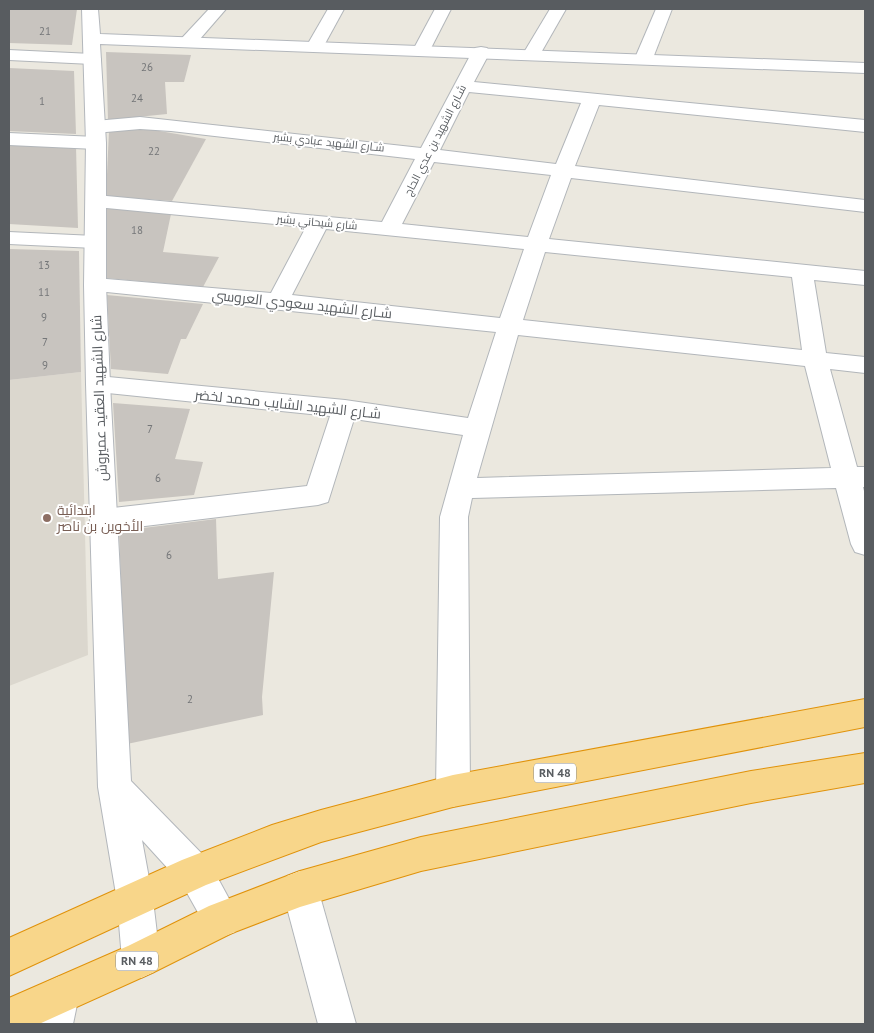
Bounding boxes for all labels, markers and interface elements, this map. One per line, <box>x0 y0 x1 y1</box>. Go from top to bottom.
house number: 21 <box>39 24 51 38</box>
house number: 26 <box>141 60 153 74</box>
street label: شـارع الشهيد بن عدي الحاج <box>401 82 471 199</box>
house number: 24 <box>131 91 143 105</box>
house number: 1 <box>39 94 45 108</box>
street label: شـارع الشهيد عبادي بشير <box>271 129 385 157</box>
house number: 22 <box>148 144 160 158</box>
street label: شارع شيحاني بشير <box>275 211 358 234</box>
house number: 18 <box>131 223 143 237</box>
house number: 13 <box>38 258 50 272</box>
house number: 11 <box>38 285 50 299</box>
street label: شـارع الشهيد سعودي العروسي <box>211 286 393 325</box>
house number: 9 <box>41 310 47 324</box>
street label: شارع الشهيد العقيد عميروش <box>87 314 111 482</box>
house number: 7 <box>42 335 48 349</box>
house number: 9 <box>42 358 48 372</box>
street label: شـارع الشهيد الشايب محمد لخضر <box>193 385 382 423</box>
house number: 7 <box>147 422 153 436</box>
house number: 6 <box>155 471 161 485</box>
place label: ابتدائية الأخوين بن ناصر <box>56 501 143 535</box>
marker: ابتدائية الأخوين بن ناصر <box>41 512 53 524</box>
house number: 6 <box>166 548 172 562</box>
house number: 2 <box>187 692 193 706</box>
road number: RN 48 <box>534 764 576 782</box>
road number: RN 48 <box>116 951 158 970</box>

